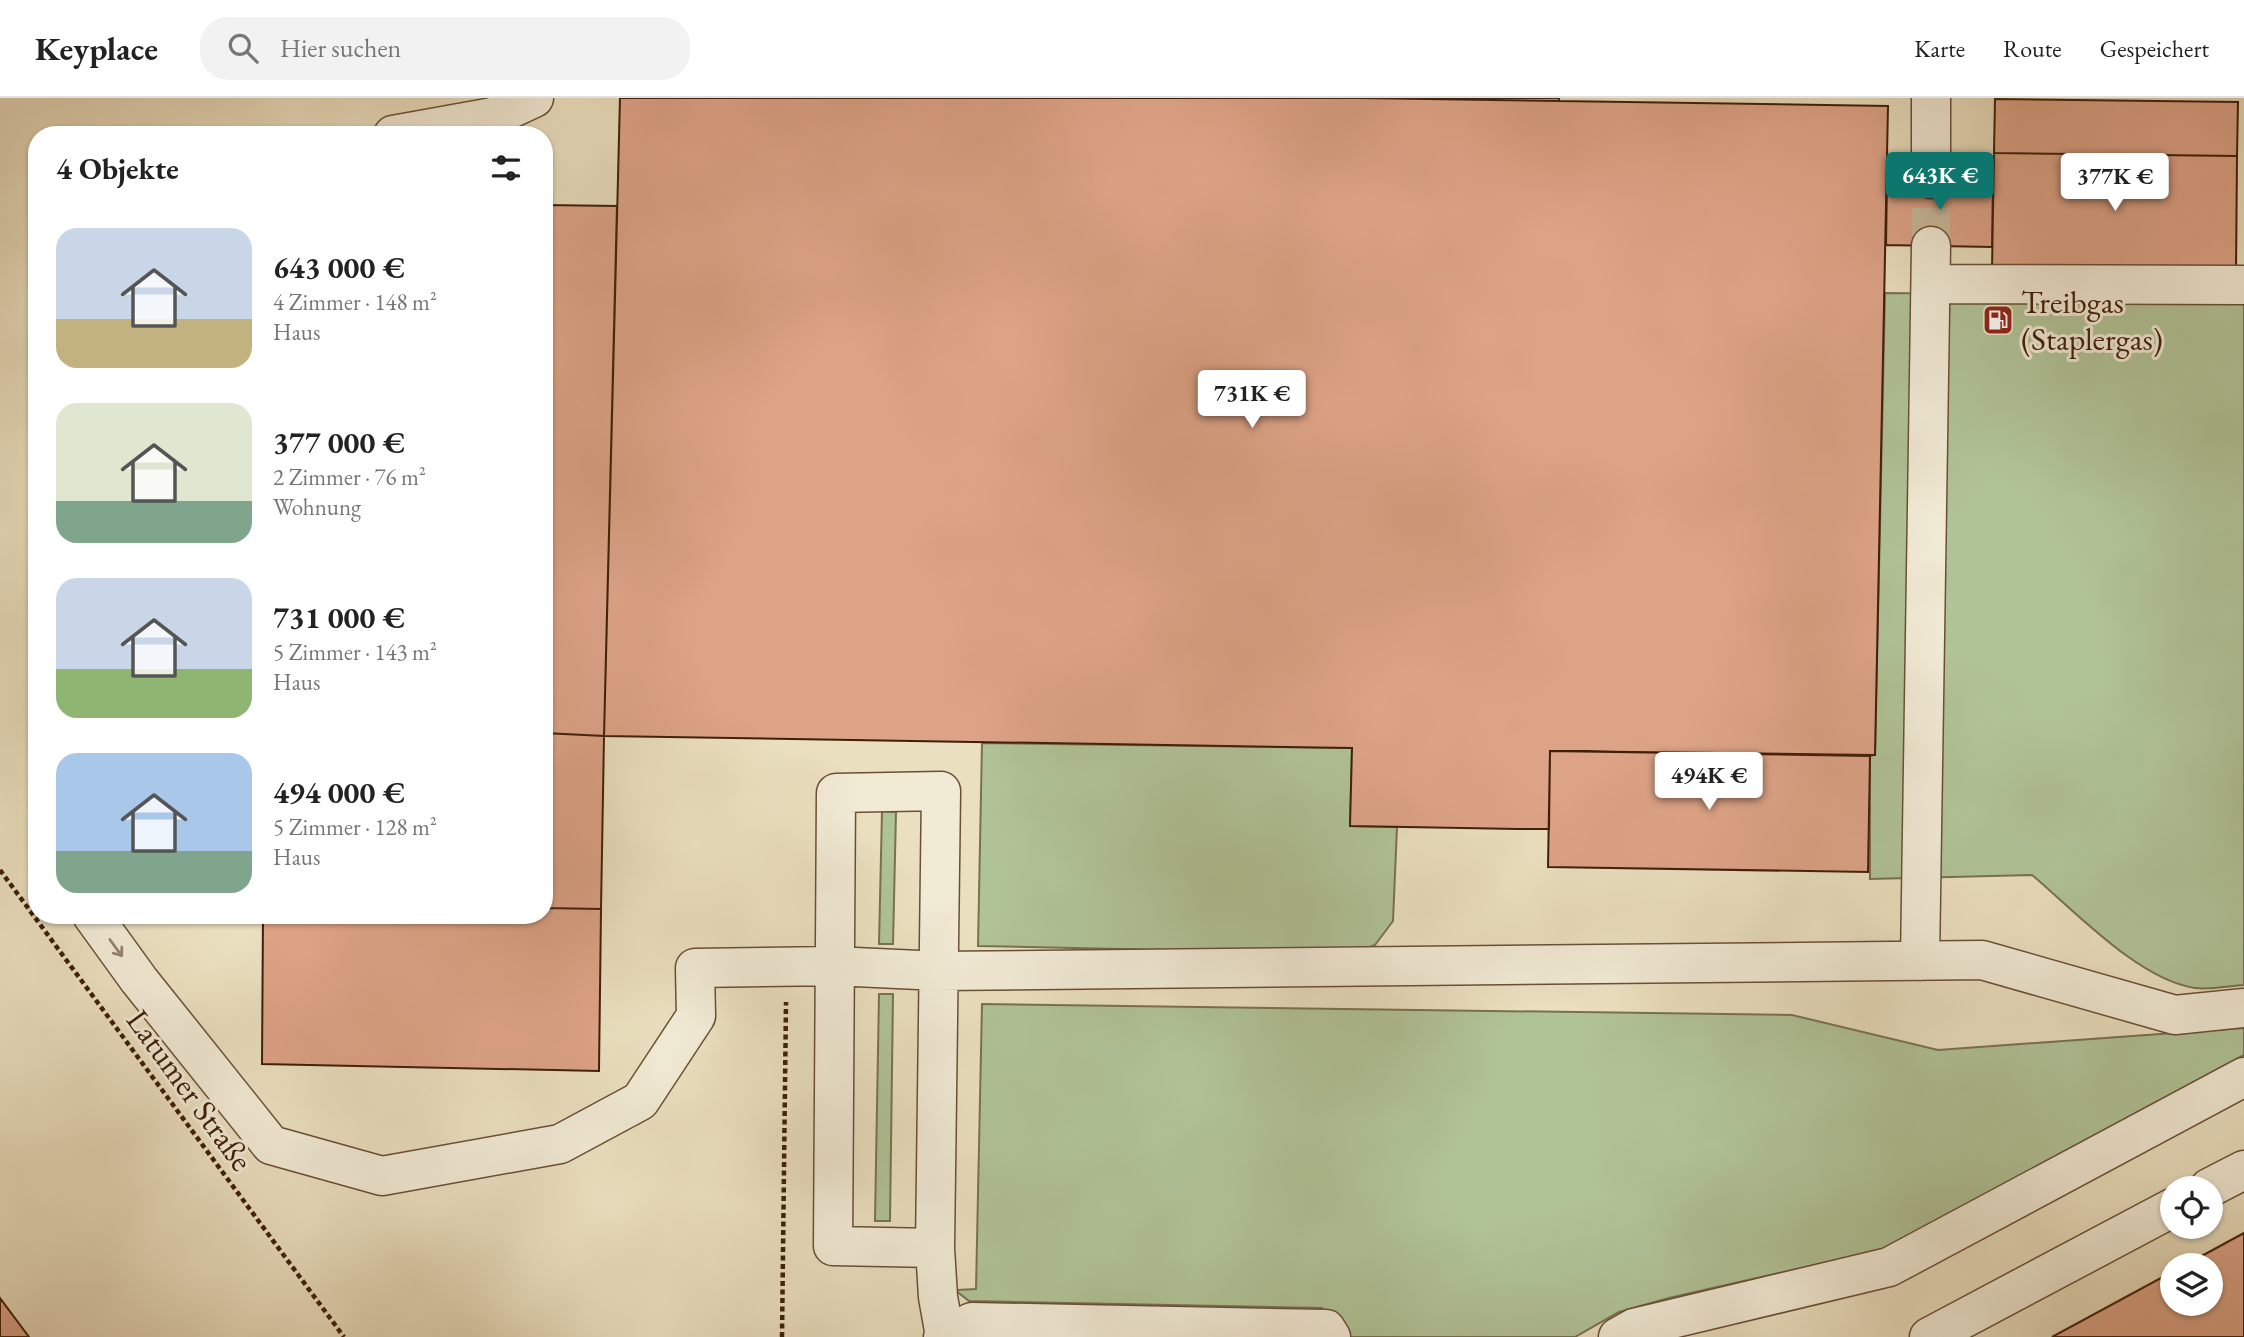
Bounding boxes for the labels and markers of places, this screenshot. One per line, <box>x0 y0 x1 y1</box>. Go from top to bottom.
pin: 643K € <box>1883 152 1997 212</box>
pin: 377K € <box>2058 153 2172 213</box>
place label: Treibgas (Staplergas) <box>2021 281 2163 360</box>
fuel station icon: Treibgas (Staplergas) <box>1981 303 2015 337</box>
pin: 731K € <box>1195 370 1309 430</box>
pin: 494K € <box>1652 752 1766 812</box>

